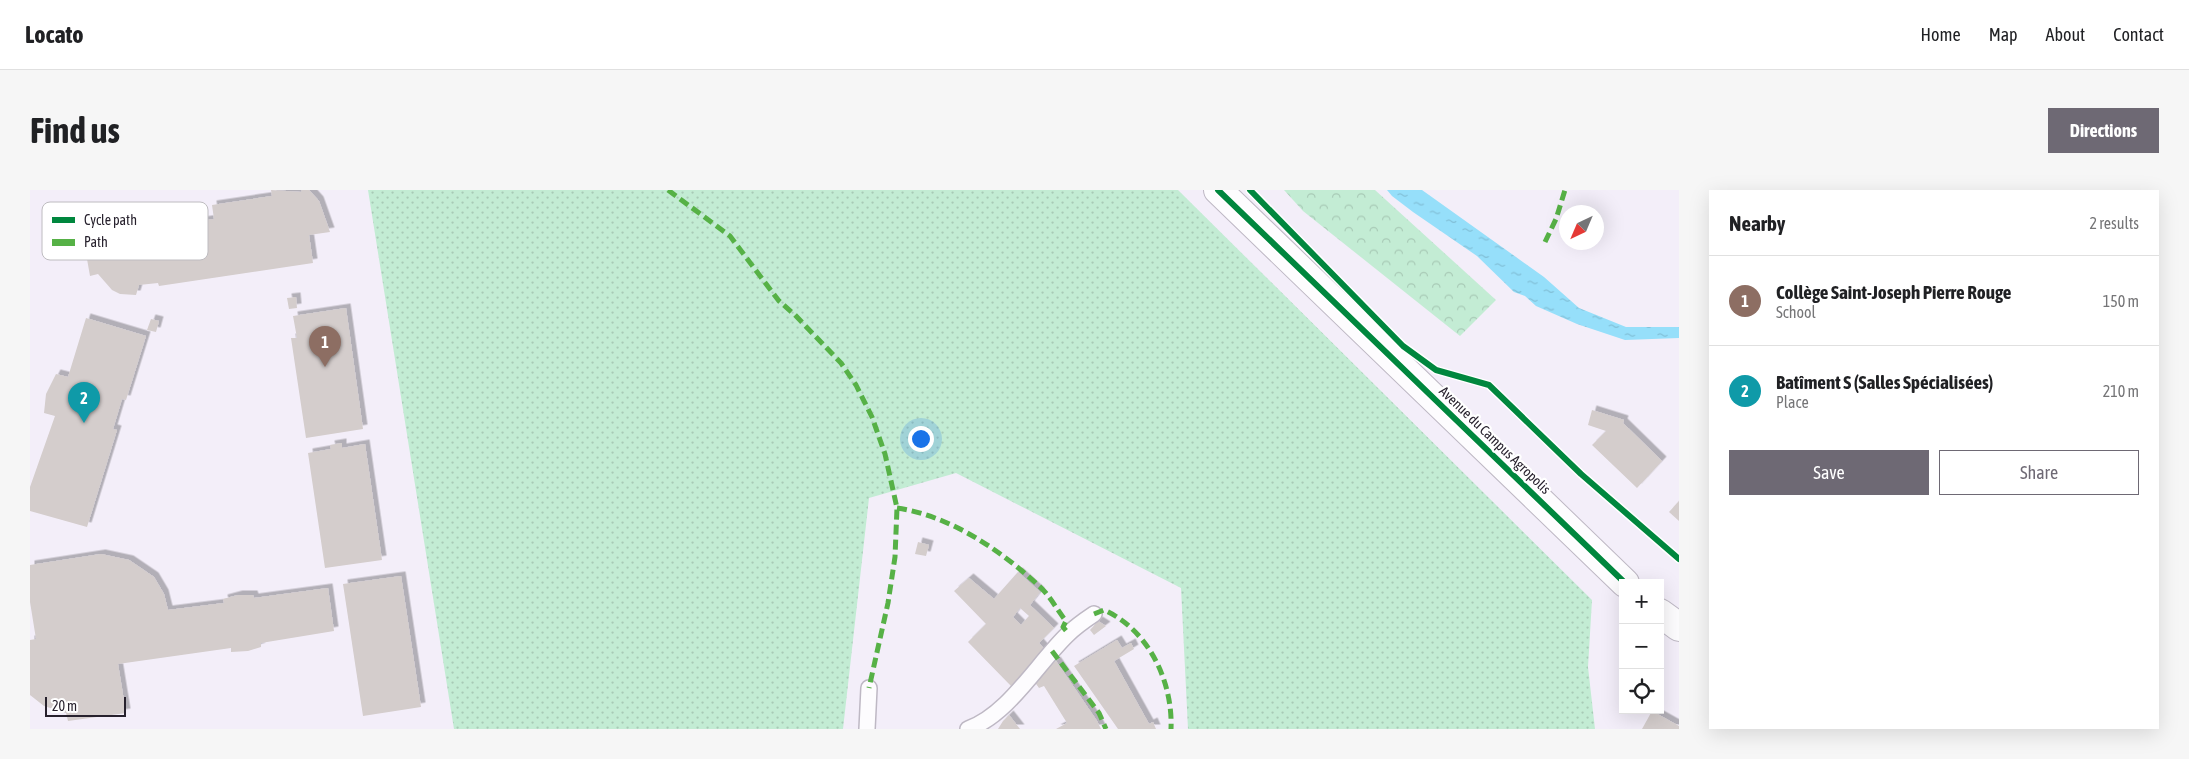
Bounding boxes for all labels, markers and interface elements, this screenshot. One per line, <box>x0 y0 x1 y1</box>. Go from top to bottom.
text: Locato <box>25 21 84 48</box>
text: Home <box>1921 24 1961 45</box>
text: Map <box>1989 24 2018 45</box>
text: About <box>2046 24 2085 45</box>
text: Contact <box>2113 24 2164 45</box>
button: Directions <box>2048 108 2159 153</box>
text: Find us <box>30 110 120 150</box>
legend <box>42 202 208 260</box>
north arrow <box>1559 205 1604 250</box>
text: Nearby <box>1729 211 1785 235</box>
text: Cycle path <box>84 212 137 228</box>
text: 2 results <box>2089 214 2139 232</box>
text: Path <box>84 234 108 250</box>
text: Collège Saint-Joseph Pierre Rouge <box>1776 281 2011 303</box>
text: 1 <box>1741 292 1749 310</box>
text: 150 m <box>2103 292 2139 310</box>
text: School <box>1776 303 1816 321</box>
pin: 1 <box>309 326 341 367</box>
text: Batîment S (Salles Spécialisées) <box>1776 371 1993 393</box>
pin: 2 <box>68 382 100 423</box>
text: 2 <box>1741 382 1749 400</box>
text: 210 m <box>2103 382 2139 400</box>
street label: Avenue du Campus Agropolis <box>1436 383 1554 497</box>
text: Place <box>1776 393 1809 411</box>
your location <box>908 426 934 452</box>
button: Save <box>1729 450 1929 495</box>
button: Share <box>1939 450 2139 495</box>
map controls <box>1619 579 1664 714</box>
button: + <box>1619 579 1664 624</box>
button: − <box>1619 624 1664 669</box>
button: locate <box>1619 669 1664 714</box>
scale bar <box>45 694 126 717</box>
text: 20 m <box>52 698 77 714</box>

